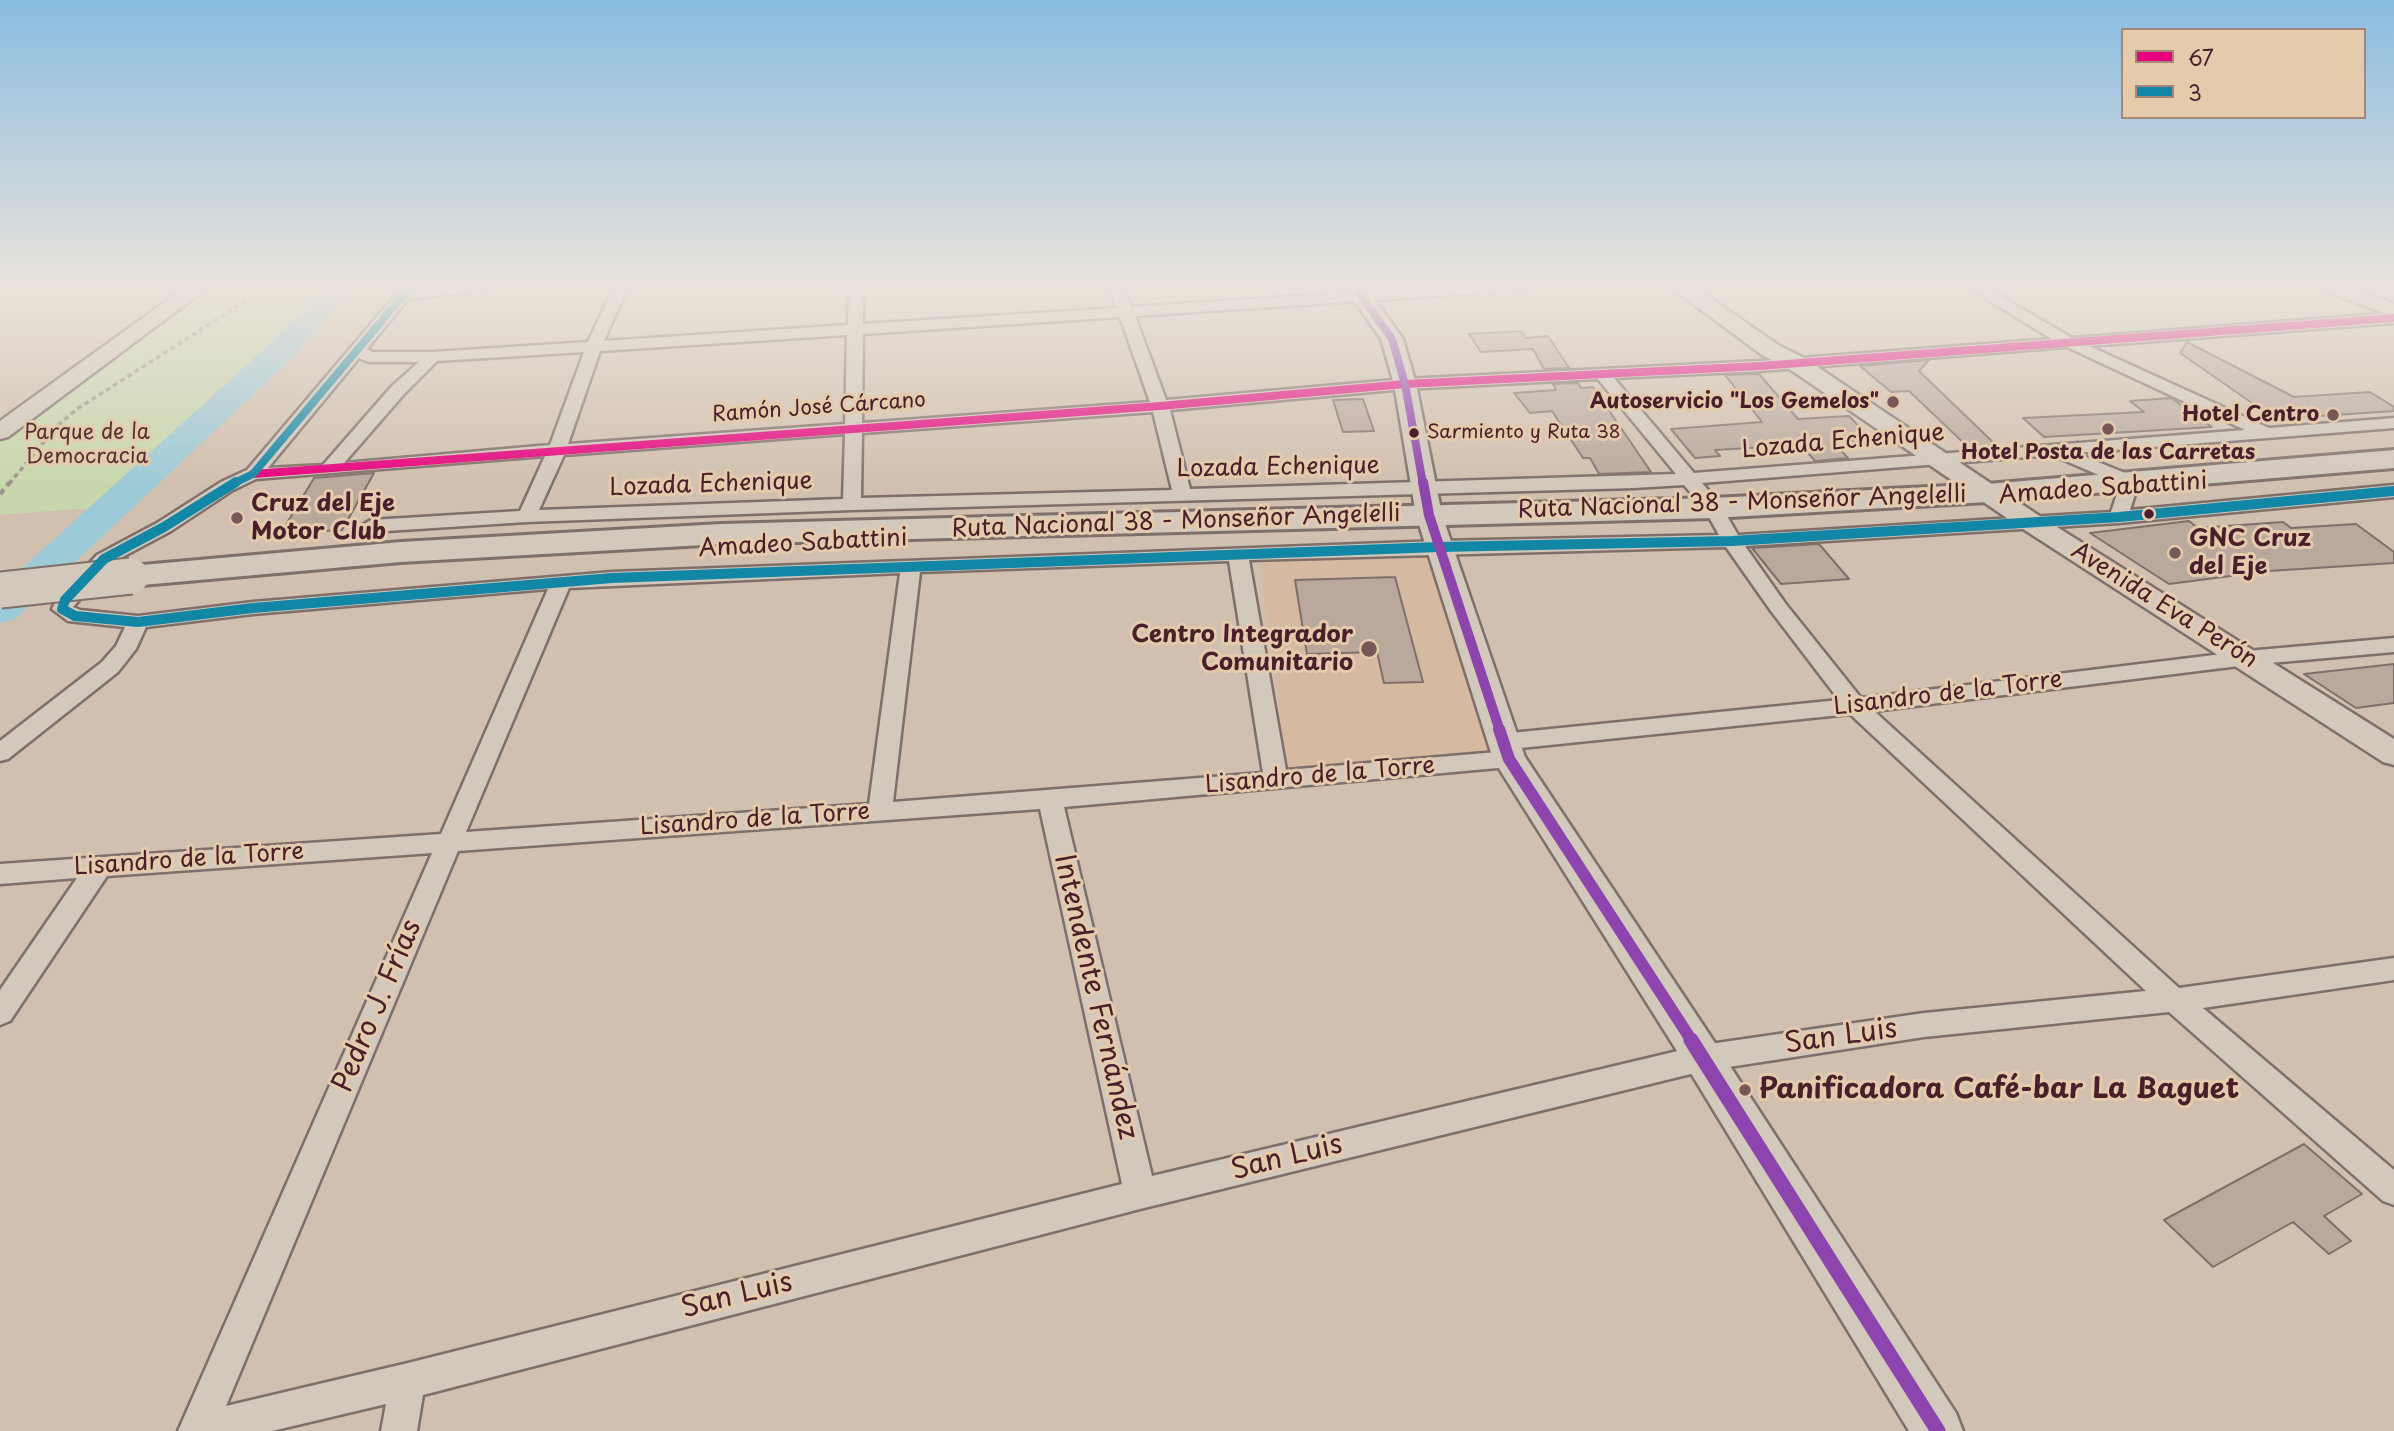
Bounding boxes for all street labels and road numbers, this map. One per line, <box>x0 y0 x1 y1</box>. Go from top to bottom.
street label: Ramón José Cárcano <box>711 388 927 428</box>
street label: Lozada Echenique <box>1740 419 1946 465</box>
street label: Lozada Echenique <box>1176 452 1380 484</box>
street label: Lozada Echenique <box>609 467 813 503</box>
street label: Amadeo Sabattini <box>1998 467 2208 511</box>
street label: Ruta Nacional 38 - Monseñor Angelelli <box>1517 481 1967 525</box>
street label: Ruta Nacional 38 - Monseñor Angelelli <box>951 500 1401 544</box>
street label: Amadeo Sabattini <box>698 524 908 564</box>
street label: Avenida Eva Perón <box>2066 537 2262 675</box>
street label: Lisandro de la Torre <box>1832 666 2064 722</box>
street label: Lisandro de la Torre <box>1204 752 1436 800</box>
street label: Lisandro de la Torre <box>639 798 871 842</box>
street label: Lisandro de la Torre <box>73 838 305 882</box>
street label: Intendente Fernández <box>1046 851 1144 1143</box>
street label: Pedro J. Frías <box>327 915 429 1097</box>
street label: San Luis <box>1783 1012 1899 1062</box>
street label: San Luis <box>1228 1128 1346 1188</box>
street label: San Luis <box>678 1266 796 1326</box>

